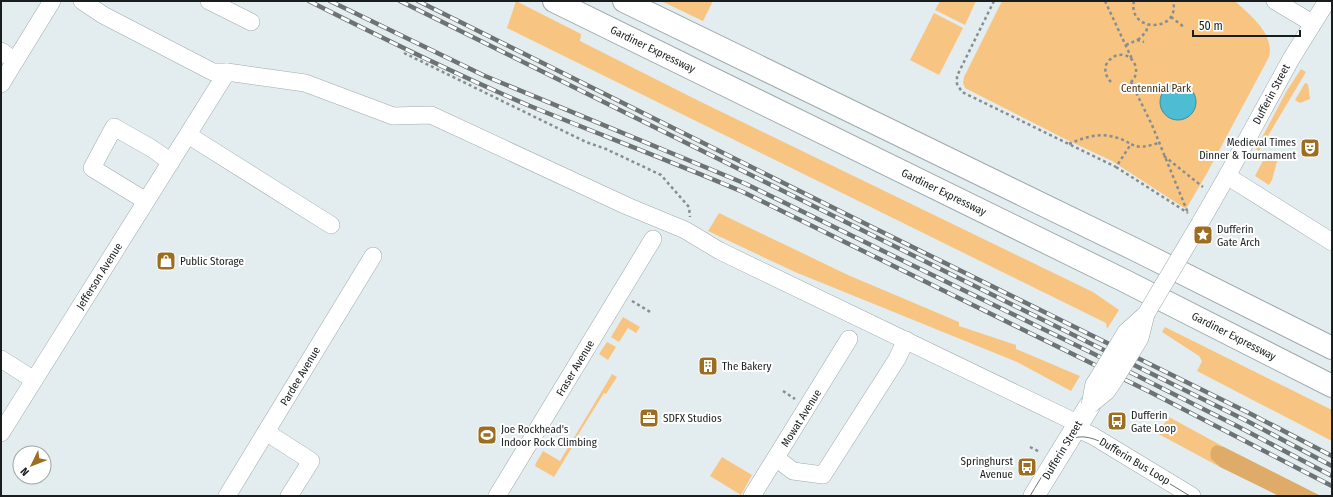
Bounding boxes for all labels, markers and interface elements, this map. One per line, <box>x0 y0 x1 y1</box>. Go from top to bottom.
scale bar <box>1193 12 1300 38</box>
text: 50 m <box>1199 19 1223 33</box>
street label: Gardiner Expressway <box>608 23 697 76</box>
street label: Dufferin Street <box>1250 62 1293 127</box>
park label: Centennial Park <box>1121 82 1192 95</box>
place label: Medieval Times Dinner & Tournament <box>1199 136 1296 162</box>
theatre icon: Medieval Times Dinner & Tournament <box>1299 137 1321 159</box>
street label: Gardiner Expressway <box>899 166 988 219</box>
place label: Dufferin Gate Arch <box>1217 223 1260 249</box>
place icon: Dufferin Gate Arch <box>1192 224 1214 246</box>
street label: Jefferson Avenue <box>74 241 125 312</box>
shop icon: Public Storage <box>155 250 177 272</box>
place label: Public Storage <box>180 255 244 268</box>
street label: Gardiner Expressway <box>1190 310 1278 363</box>
street label: Fraser Avenue <box>554 338 597 399</box>
street label: Pardee Avenue <box>278 344 323 408</box>
building icon: The Bakery <box>697 355 719 377</box>
place label: The Bakery <box>722 360 772 373</box>
street label: Mowat Avenue <box>779 387 824 449</box>
office icon: SDFX Studios <box>638 407 660 429</box>
place label: Dufferin Gate Loop <box>1131 409 1176 435</box>
bus stop icon: Dufferin Gate Loop <box>1106 410 1128 432</box>
place label: SDFX Studios <box>663 412 722 425</box>
street label: Dufferin Street <box>1040 418 1085 482</box>
place label: Joe Rockhead's Indoor Rock Climbing <box>501 423 598 449</box>
sports icon: Joe Rockhead's Indoor Rock Climbing <box>476 424 498 446</box>
street label: Dufferin Bus Loop <box>1097 435 1173 488</box>
north arrow <box>12 445 52 485</box>
place label: Springhurst Avenue <box>961 455 1013 481</box>
bus stop icon: Springhurst Avenue <box>1016 456 1038 478</box>
text: N <box>18 465 32 478</box>

